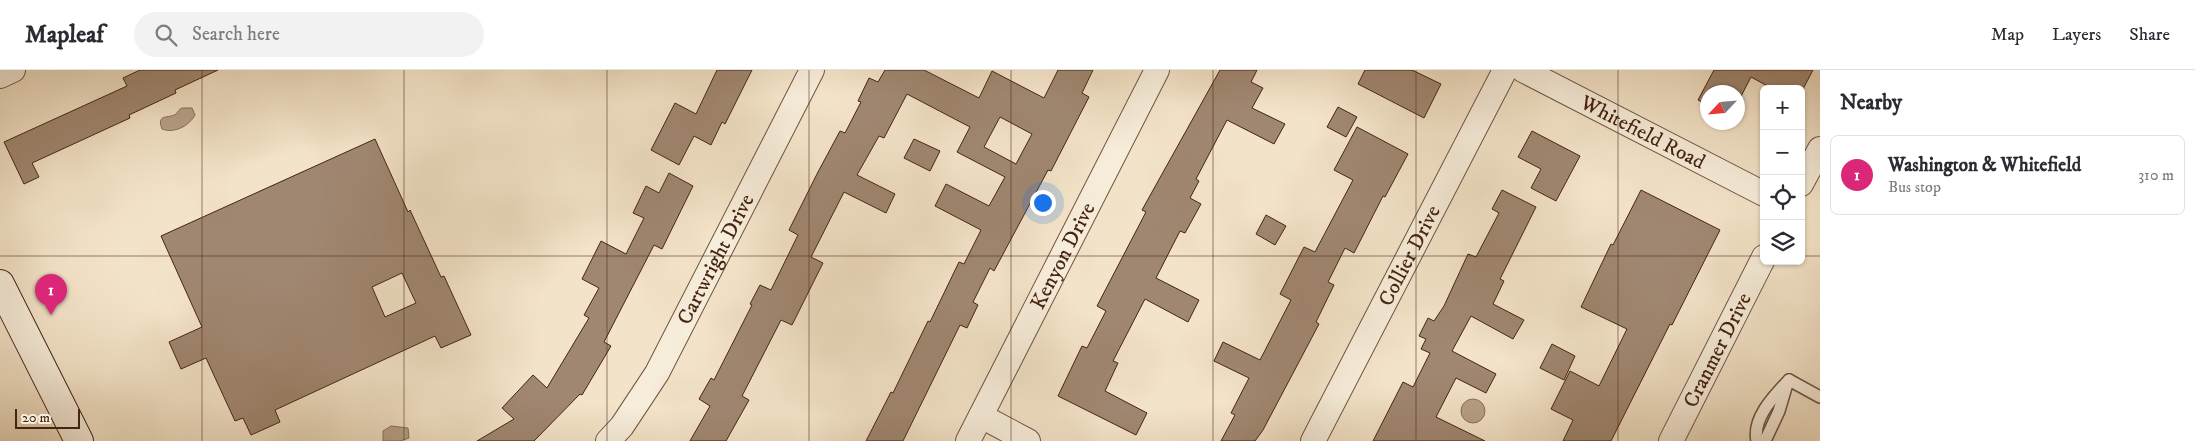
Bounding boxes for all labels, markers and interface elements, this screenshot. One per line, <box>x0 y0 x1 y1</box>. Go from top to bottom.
search box <box>134 12 484 57</box>
text: Mapleaf <box>25 20 104 50</box>
icon: search <box>152 21 180 49</box>
text: Search here <box>192 23 280 46</box>
text: Map <box>1991 24 2024 46</box>
text: Layers <box>2052 24 2101 46</box>
text: Share <box>2129 24 2170 46</box>
north arrow <box>1700 85 1745 130</box>
map controls <box>1760 85 1805 265</box>
button: + <box>1760 85 1805 130</box>
street label: Whitefield Road <box>1575 89 1710 176</box>
text: Nearby <box>1840 90 1902 116</box>
button: − <box>1760 130 1805 175</box>
text: Washington & Whitefield <box>1888 154 2081 177</box>
text: 1 <box>1854 165 1860 185</box>
text: 310 m <box>2138 165 2174 185</box>
button: locate <box>1760 175 1805 220</box>
text: Bus stop <box>1888 177 1941 197</box>
street label: Cartwright Drive <box>672 190 761 329</box>
your location <box>1030 190 1056 216</box>
street label: Kenyon Drive <box>1025 198 1101 314</box>
street label: Collier Drive <box>1373 201 1447 311</box>
button: layers <box>1760 220 1805 265</box>
pin: 1 <box>35 274 67 315</box>
street label: Cranmer Drive <box>1678 288 1758 412</box>
scale bar <box>15 406 80 429</box>
text: 20 m <box>22 409 50 427</box>

